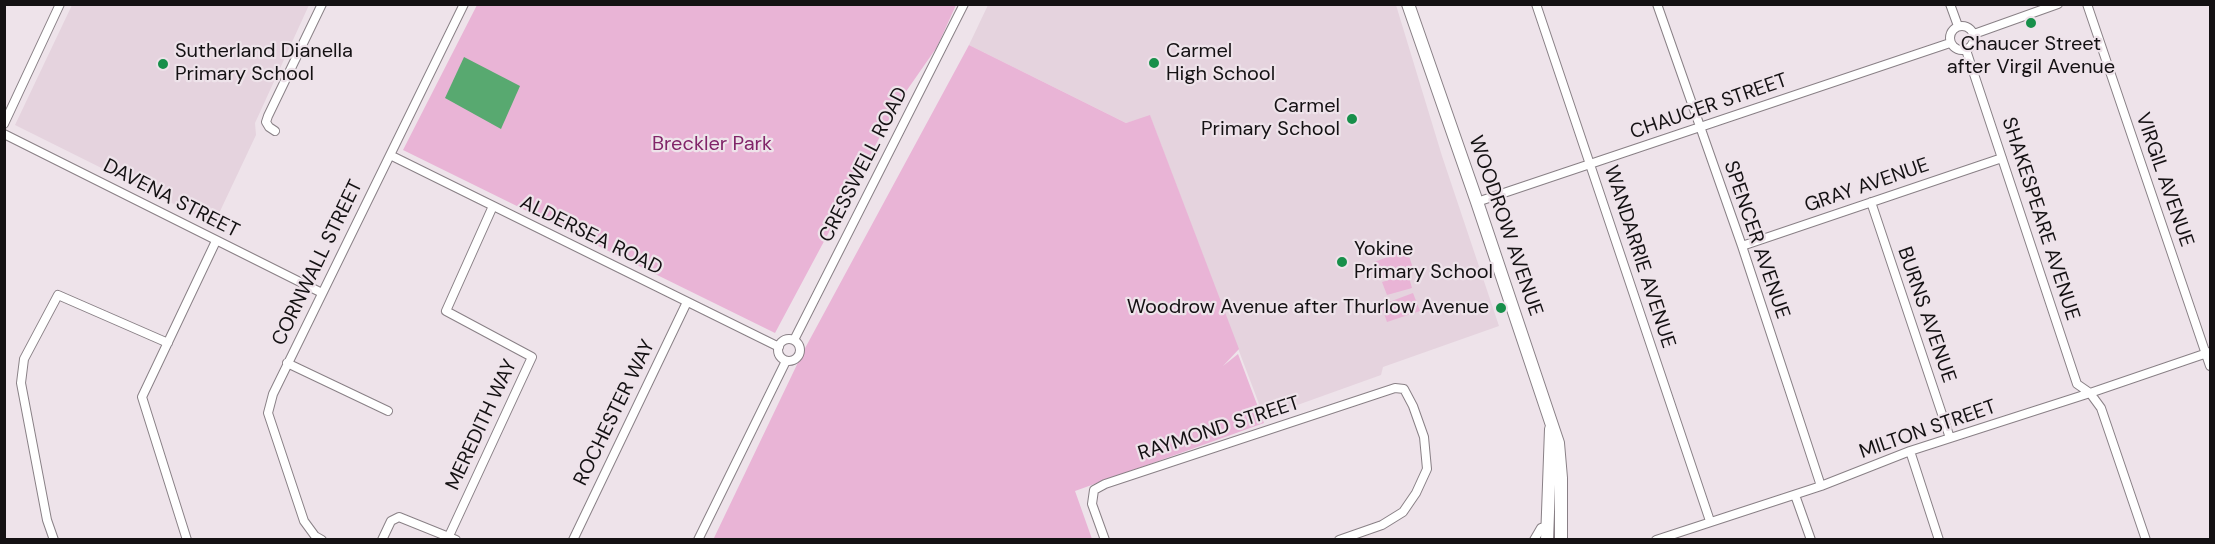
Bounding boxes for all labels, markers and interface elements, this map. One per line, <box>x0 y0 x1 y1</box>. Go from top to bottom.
marker: Chaucer Street after Virgil Avenue <box>2024 16 2038 30</box>
place label: Chaucer Street after Virgil Avenue <box>1947 33 2115 80</box>
place label: Sutherland Dianella Primary School <box>175 40 353 87</box>
place label: Carmel High School <box>1166 40 1275 87</box>
marker: Carmel High School <box>1147 56 1161 70</box>
marker: Sutherland Dianella Primary School <box>156 57 170 71</box>
street label: CHAUCER STREET <box>1627 69 1791 145</box>
street label: CRESSWELL ROAD <box>815 83 913 247</box>
place label: Carmel Primary School <box>1201 95 1340 142</box>
street label: VIRGIL AVENUE <box>2130 110 2198 250</box>
marker: Carmel Primary School <box>1345 112 1359 126</box>
street label: SHAKESPEARE AVENUE <box>1996 114 2084 324</box>
park label: Breckler Park <box>652 133 772 157</box>
street label: WOODROW AVENUE <box>1463 133 1547 319</box>
street label: GRAY AVENUE <box>1802 153 1932 219</box>
street label: DAVENA STREET <box>99 154 243 244</box>
street label: SPENCER AVENUE <box>1718 158 1794 322</box>
street label: WANDARRIE AVENUE <box>1598 163 1680 351</box>
street label: CORNWALL STREET <box>267 176 369 350</box>
street label: ALDERSEA ROAD <box>516 191 666 281</box>
place label: Yokine Primary School <box>1354 238 1493 285</box>
street label: BURNS AVENUE <box>1892 244 1960 386</box>
marker: Yokine Primary School <box>1335 255 1349 269</box>
place label: Woodrow Avenue after Thurlow Avenue <box>1127 296 1489 320</box>
marker: Woodrow Avenue after Thurlow Avenue <box>1494 301 1508 315</box>
street label: ROCHESTER WAY <box>569 336 661 490</box>
street label: MEREDITH WAY <box>441 356 523 494</box>
street label: RAYMOND STREET <box>1135 392 1303 466</box>
street label: MILTON STREET <box>1856 395 2000 465</box>

